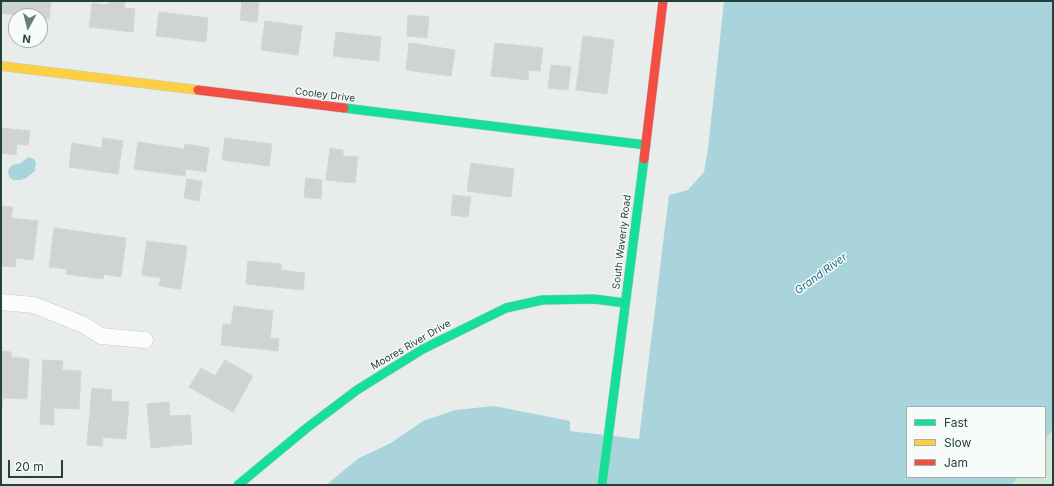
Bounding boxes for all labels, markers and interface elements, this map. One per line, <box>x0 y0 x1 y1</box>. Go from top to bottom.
north arrow <box>8 8 48 48</box>
text: N <box>22 31 32 46</box>
street label: Cooley Drive <box>294 85 356 105</box>
street label: South Waverly Road <box>610 194 634 290</box>
water label: Grand River <box>792 251 850 297</box>
street label: Moores River Drive <box>369 317 453 373</box>
legend <box>906 406 1046 478</box>
text: Fast <box>944 415 968 430</box>
text: Slow <box>944 435 971 450</box>
scale bar <box>10 452 65 478</box>
text: Jam <box>944 455 968 470</box>
text: 20 m <box>15 459 44 474</box>

